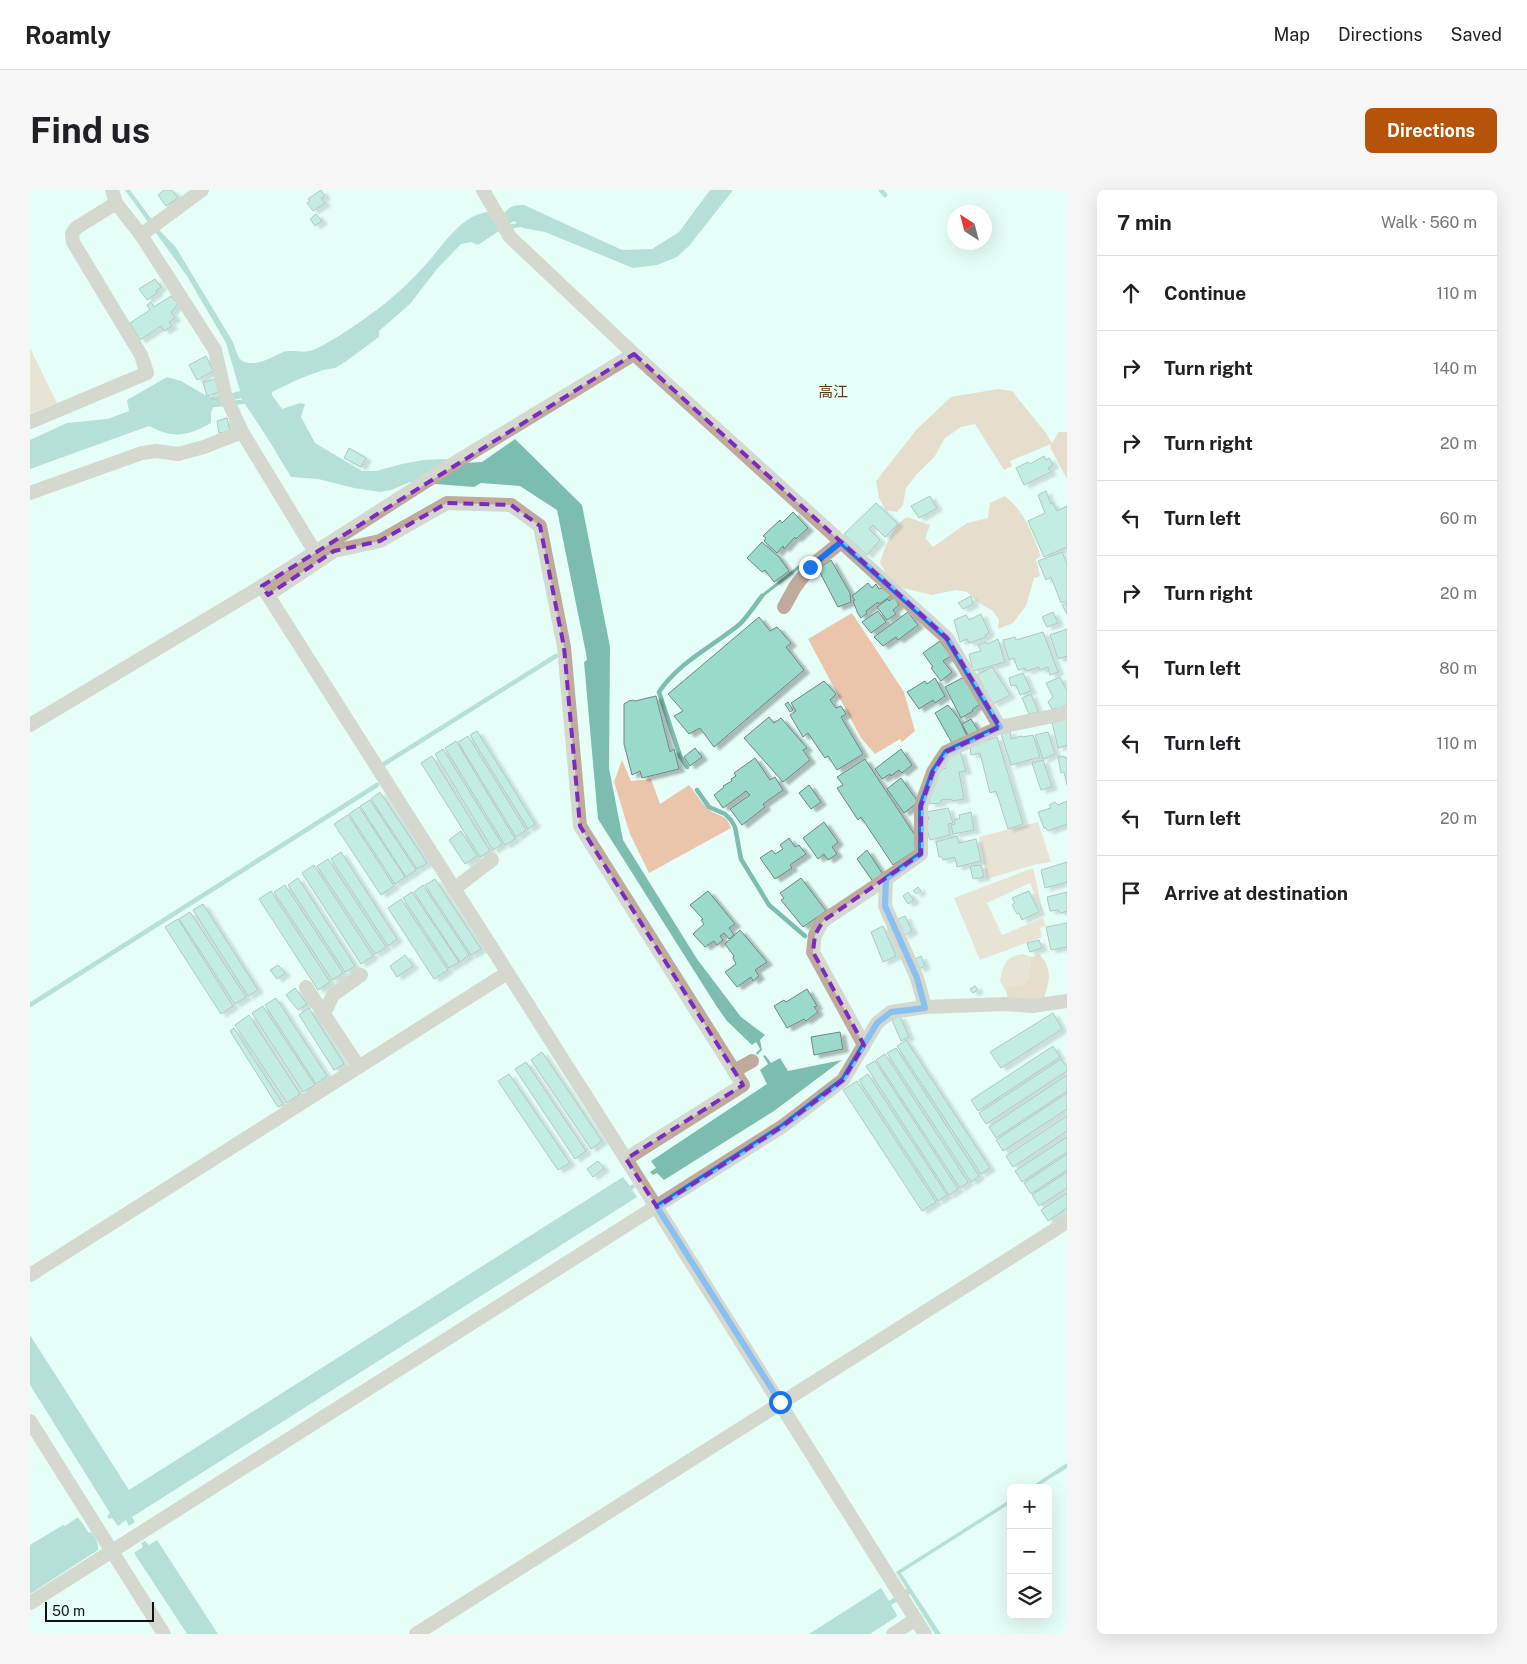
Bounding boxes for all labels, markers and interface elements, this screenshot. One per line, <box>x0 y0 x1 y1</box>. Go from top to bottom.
text: Roamly <box>25 21 111 49</box>
text: Map <box>1273 24 1310 45</box>
text: Directions <box>1338 24 1423 45</box>
text: Saved <box>1451 24 1502 45</box>
button: Directions <box>1365 108 1497 153</box>
text: Find us <box>30 110 150 151</box>
north arrow <box>947 205 992 250</box>
text: 7 min <box>1117 210 1172 235</box>
text: Walk · 560 m <box>1381 213 1477 232</box>
icon: ahead <box>1117 279 1145 307</box>
text: Continue <box>1164 282 1246 304</box>
text: 110 m <box>1436 284 1477 303</box>
icon: right <box>1117 354 1145 382</box>
text: Turn right <box>1164 357 1253 379</box>
text: 140 m <box>1433 359 1477 378</box>
district label: 高江 <box>818 383 848 400</box>
icon: right <box>1117 429 1145 457</box>
text: Turn right <box>1164 432 1253 454</box>
text: 20 m <box>1440 434 1477 453</box>
icon: left <box>1117 504 1145 532</box>
text: Turn left <box>1164 507 1241 529</box>
text: 60 m <box>1440 509 1477 528</box>
route end <box>799 556 822 579</box>
icon: right <box>1117 579 1145 607</box>
text: Turn right <box>1164 582 1253 604</box>
text: 20 m <box>1440 584 1477 603</box>
icon: left <box>1117 654 1145 682</box>
text: Turn left <box>1164 657 1241 679</box>
text: 80 m <box>1439 659 1477 678</box>
icon: left <box>1117 729 1145 757</box>
text: Turn left <box>1164 732 1241 754</box>
text: 110 m <box>1436 734 1477 753</box>
icon: left <box>1117 804 1145 832</box>
text: Turn left <box>1164 807 1241 829</box>
text: 20 m <box>1440 809 1477 828</box>
icon: arrive <box>1117 879 1145 907</box>
text: Arrive at destination <box>1164 882 1348 904</box>
route start <box>769 1391 792 1414</box>
map controls <box>1007 1484 1052 1619</box>
button: + <box>1007 1484 1052 1529</box>
button: − <box>1007 1529 1052 1574</box>
button: layers <box>1007 1574 1052 1619</box>
scale bar <box>45 1599 154 1622</box>
text: 50 m <box>52 1603 85 1619</box>

